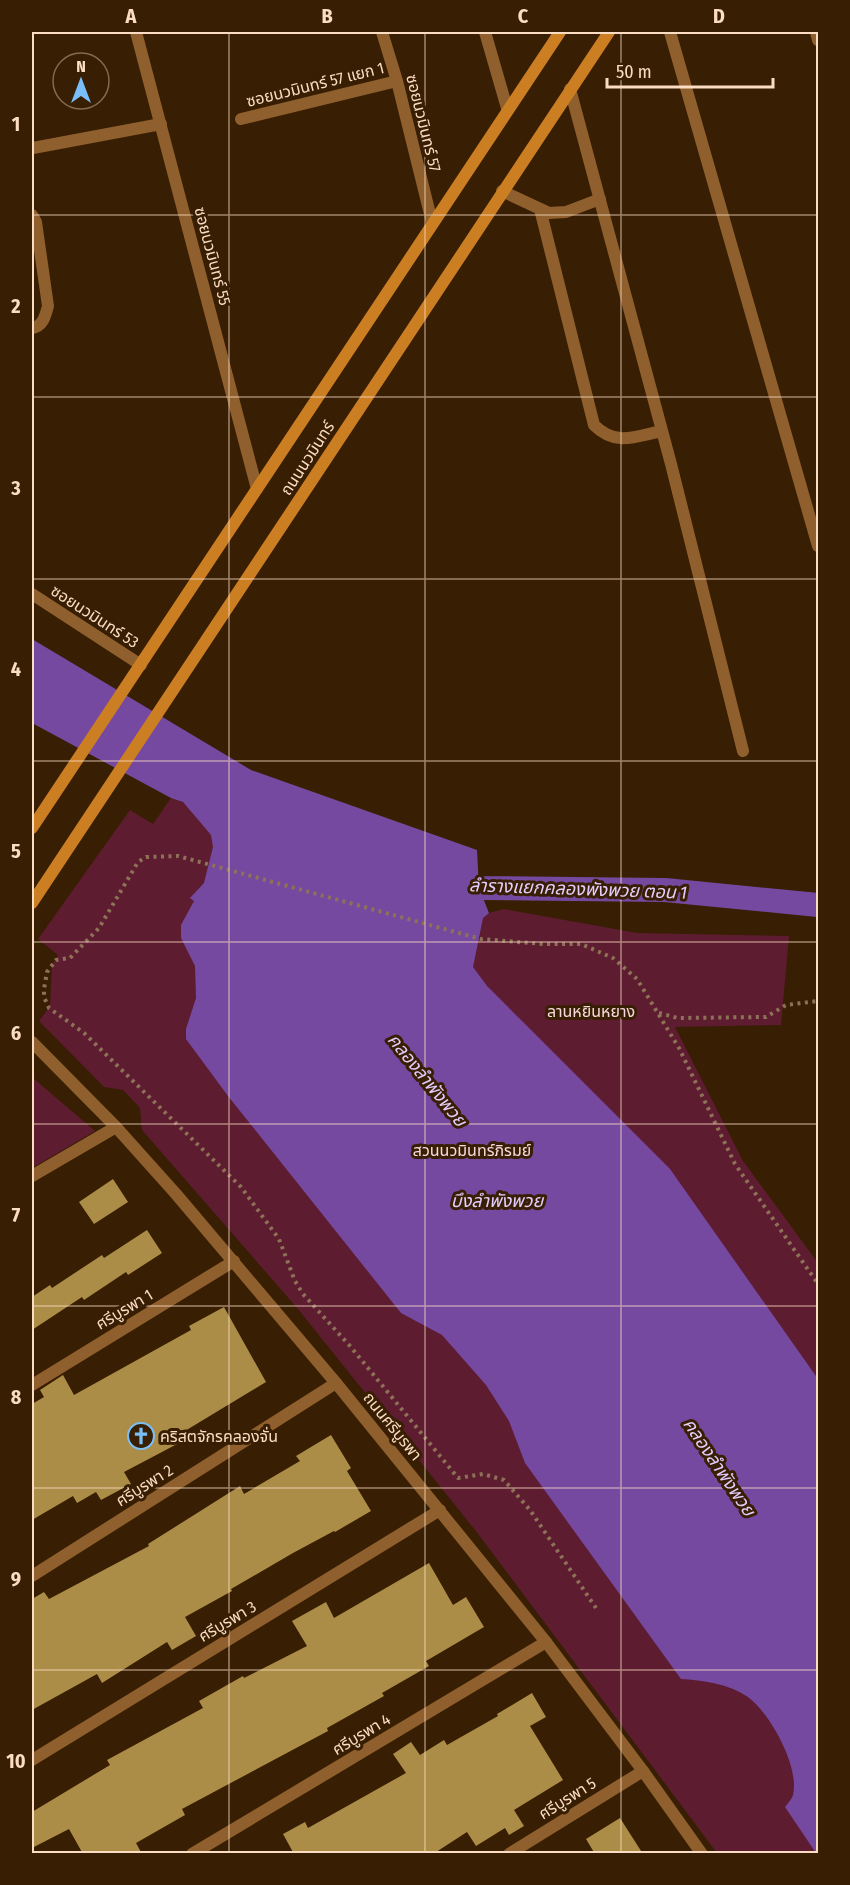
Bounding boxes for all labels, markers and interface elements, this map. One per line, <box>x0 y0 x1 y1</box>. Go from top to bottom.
text: A <box>125 4 138 28</box>
text: B <box>321 4 333 28</box>
text: C <box>518 4 529 28</box>
text: D <box>713 4 725 28</box>
north arrow <box>51 51 111 111</box>
scale bar <box>607 51 774 89</box>
text: N <box>76 57 86 76</box>
street label: ซอยนวมินทร์ 57 แยก 1 <box>244 58 386 111</box>
text: 50 m <box>616 61 652 83</box>
street label: ซอยนวมินทร์ 57 <box>402 72 445 174</box>
text: 1 <box>12 112 20 136</box>
street label: ซอยนวมินทร์ 55 <box>190 205 235 307</box>
text: 2 <box>10 294 21 318</box>
street label: ถนนนวมินทร์ <box>277 417 339 499</box>
text: 3 <box>10 476 21 500</box>
street label: ซอยนวมินทร์ 53 <box>47 581 142 652</box>
text: 4 <box>11 657 21 681</box>
text: 5 <box>11 839 21 863</box>
water label: ลำรางแยกคลองพังพวย ตอน 1 <box>469 874 687 904</box>
park label: ลานหยินหยาง <box>547 1002 635 1021</box>
text: 6 <box>11 1021 21 1045</box>
water label: คลองลำพังพวย <box>383 1029 472 1132</box>
park label: สวนนวมินทร์ภิรมย์ <box>413 1141 531 1160</box>
water label: บึงลำพังพวย <box>451 1190 544 1212</box>
text: 7 <box>12 1203 21 1227</box>
street label: ศรีบูรพา 1 <box>92 1285 156 1334</box>
text: 8 <box>11 1385 22 1409</box>
street label: ถนนศรีบูรพา <box>359 1388 426 1464</box>
water label: คลองลำพังพวย <box>678 1414 760 1521</box>
church icon: คริสตจักรคลองจั่น <box>126 1421 156 1451</box>
place label: คริสตจักรคลองจั่น <box>160 1426 278 1446</box>
street label: ศรีบูรพา 2 <box>112 1460 176 1510</box>
text: 9 <box>11 1567 21 1591</box>
street label: ศรีบูรพา 3 <box>195 1597 260 1646</box>
street label: ศรีบูรพา 4 <box>329 1710 394 1759</box>
text: 10 <box>6 1749 26 1773</box>
street label: ศรีบูรพา 5 <box>535 1773 599 1823</box>

